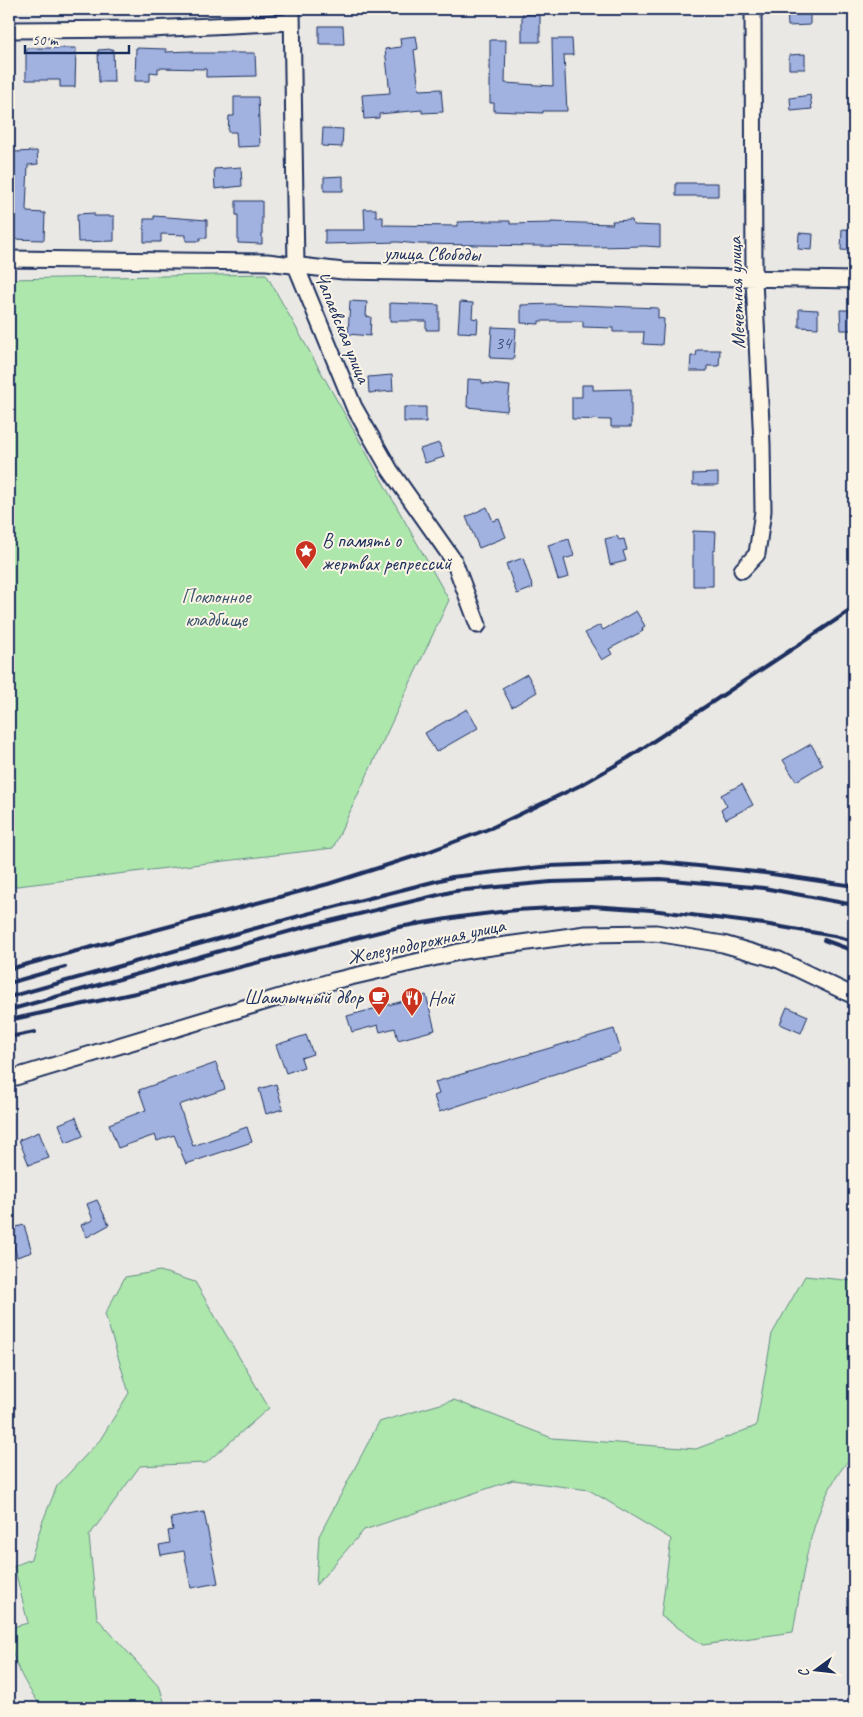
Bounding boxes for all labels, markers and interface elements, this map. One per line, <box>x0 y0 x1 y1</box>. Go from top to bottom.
scale bar <box>25 22 129 54</box>
text: 50 m <box>32 31 59 50</box>
street label: Мечетная улица <box>722 235 751 349</box>
street label: улица Свободы <box>383 240 482 267</box>
street label: Чапаевская улица <box>309 268 377 388</box>
house number: 34 <box>495 332 513 354</box>
place label: В память о жертвах репрессий <box>322 528 453 576</box>
place icon: В память о жертвах репрессий <box>294 539 318 570</box>
park label: Поклонное кладбище <box>182 584 252 632</box>
street label: Железнодорожная улица <box>345 912 509 970</box>
place label: Шашлычный двор <box>244 985 364 1010</box>
cafe icon: Шашлычный двор <box>367 985 391 1016</box>
restaurant icon: Ной <box>400 986 424 1017</box>
place label: Ной <box>428 986 456 1011</box>
north arrow <box>790 1644 840 1694</box>
text: С <box>794 1666 813 1679</box>

